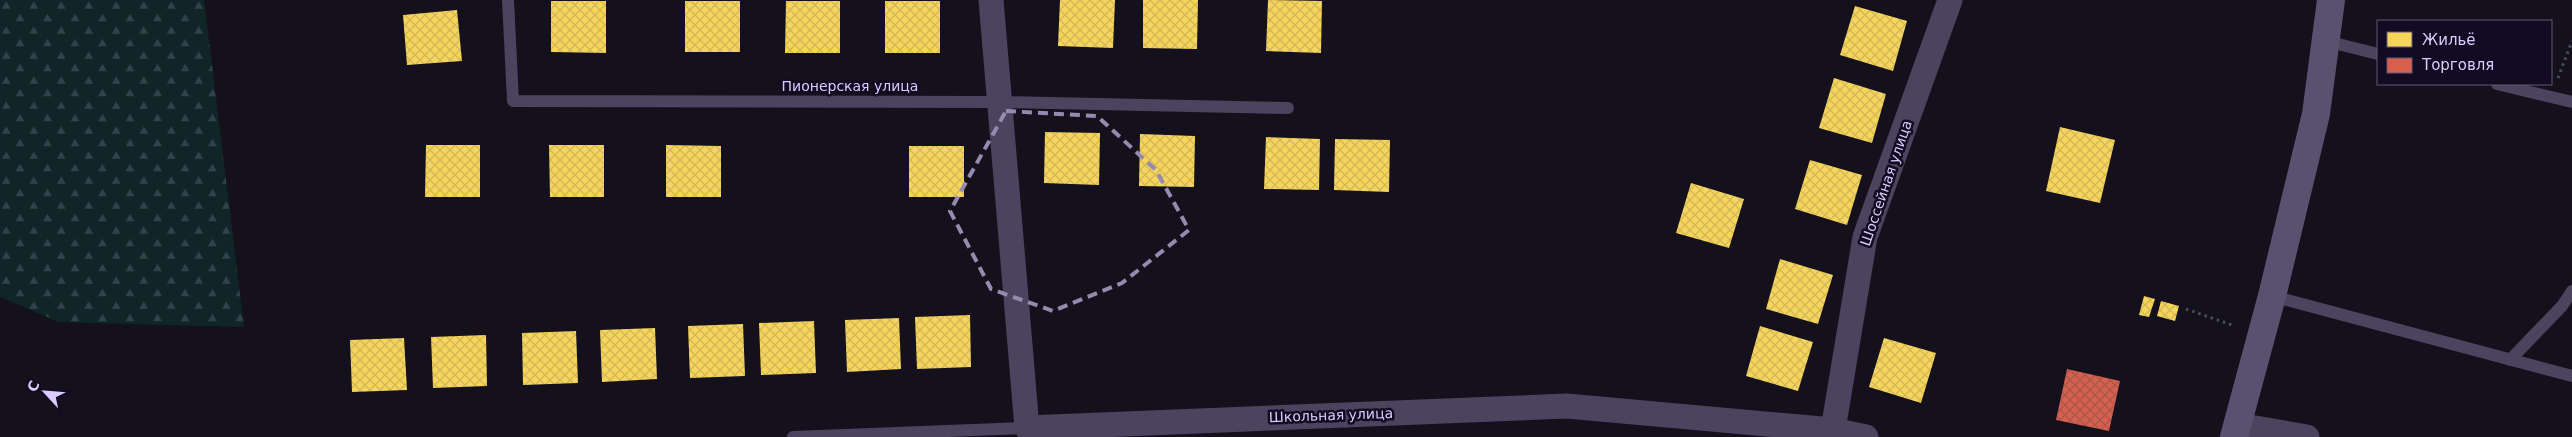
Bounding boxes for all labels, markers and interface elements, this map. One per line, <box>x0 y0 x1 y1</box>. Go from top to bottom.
legend <box>2377 20 2552 85</box>
text: Жильё <box>2422 31 2476 49</box>
text: Торговля <box>2421 56 2494 74</box>
street label: Пионерская улица <box>782 78 918 94</box>
street label: Шоссейная улица <box>1857 118 1915 248</box>
north arrow <box>20 367 70 417</box>
text: С <box>24 378 43 394</box>
street label: Школьная улица <box>1269 405 1393 425</box>

